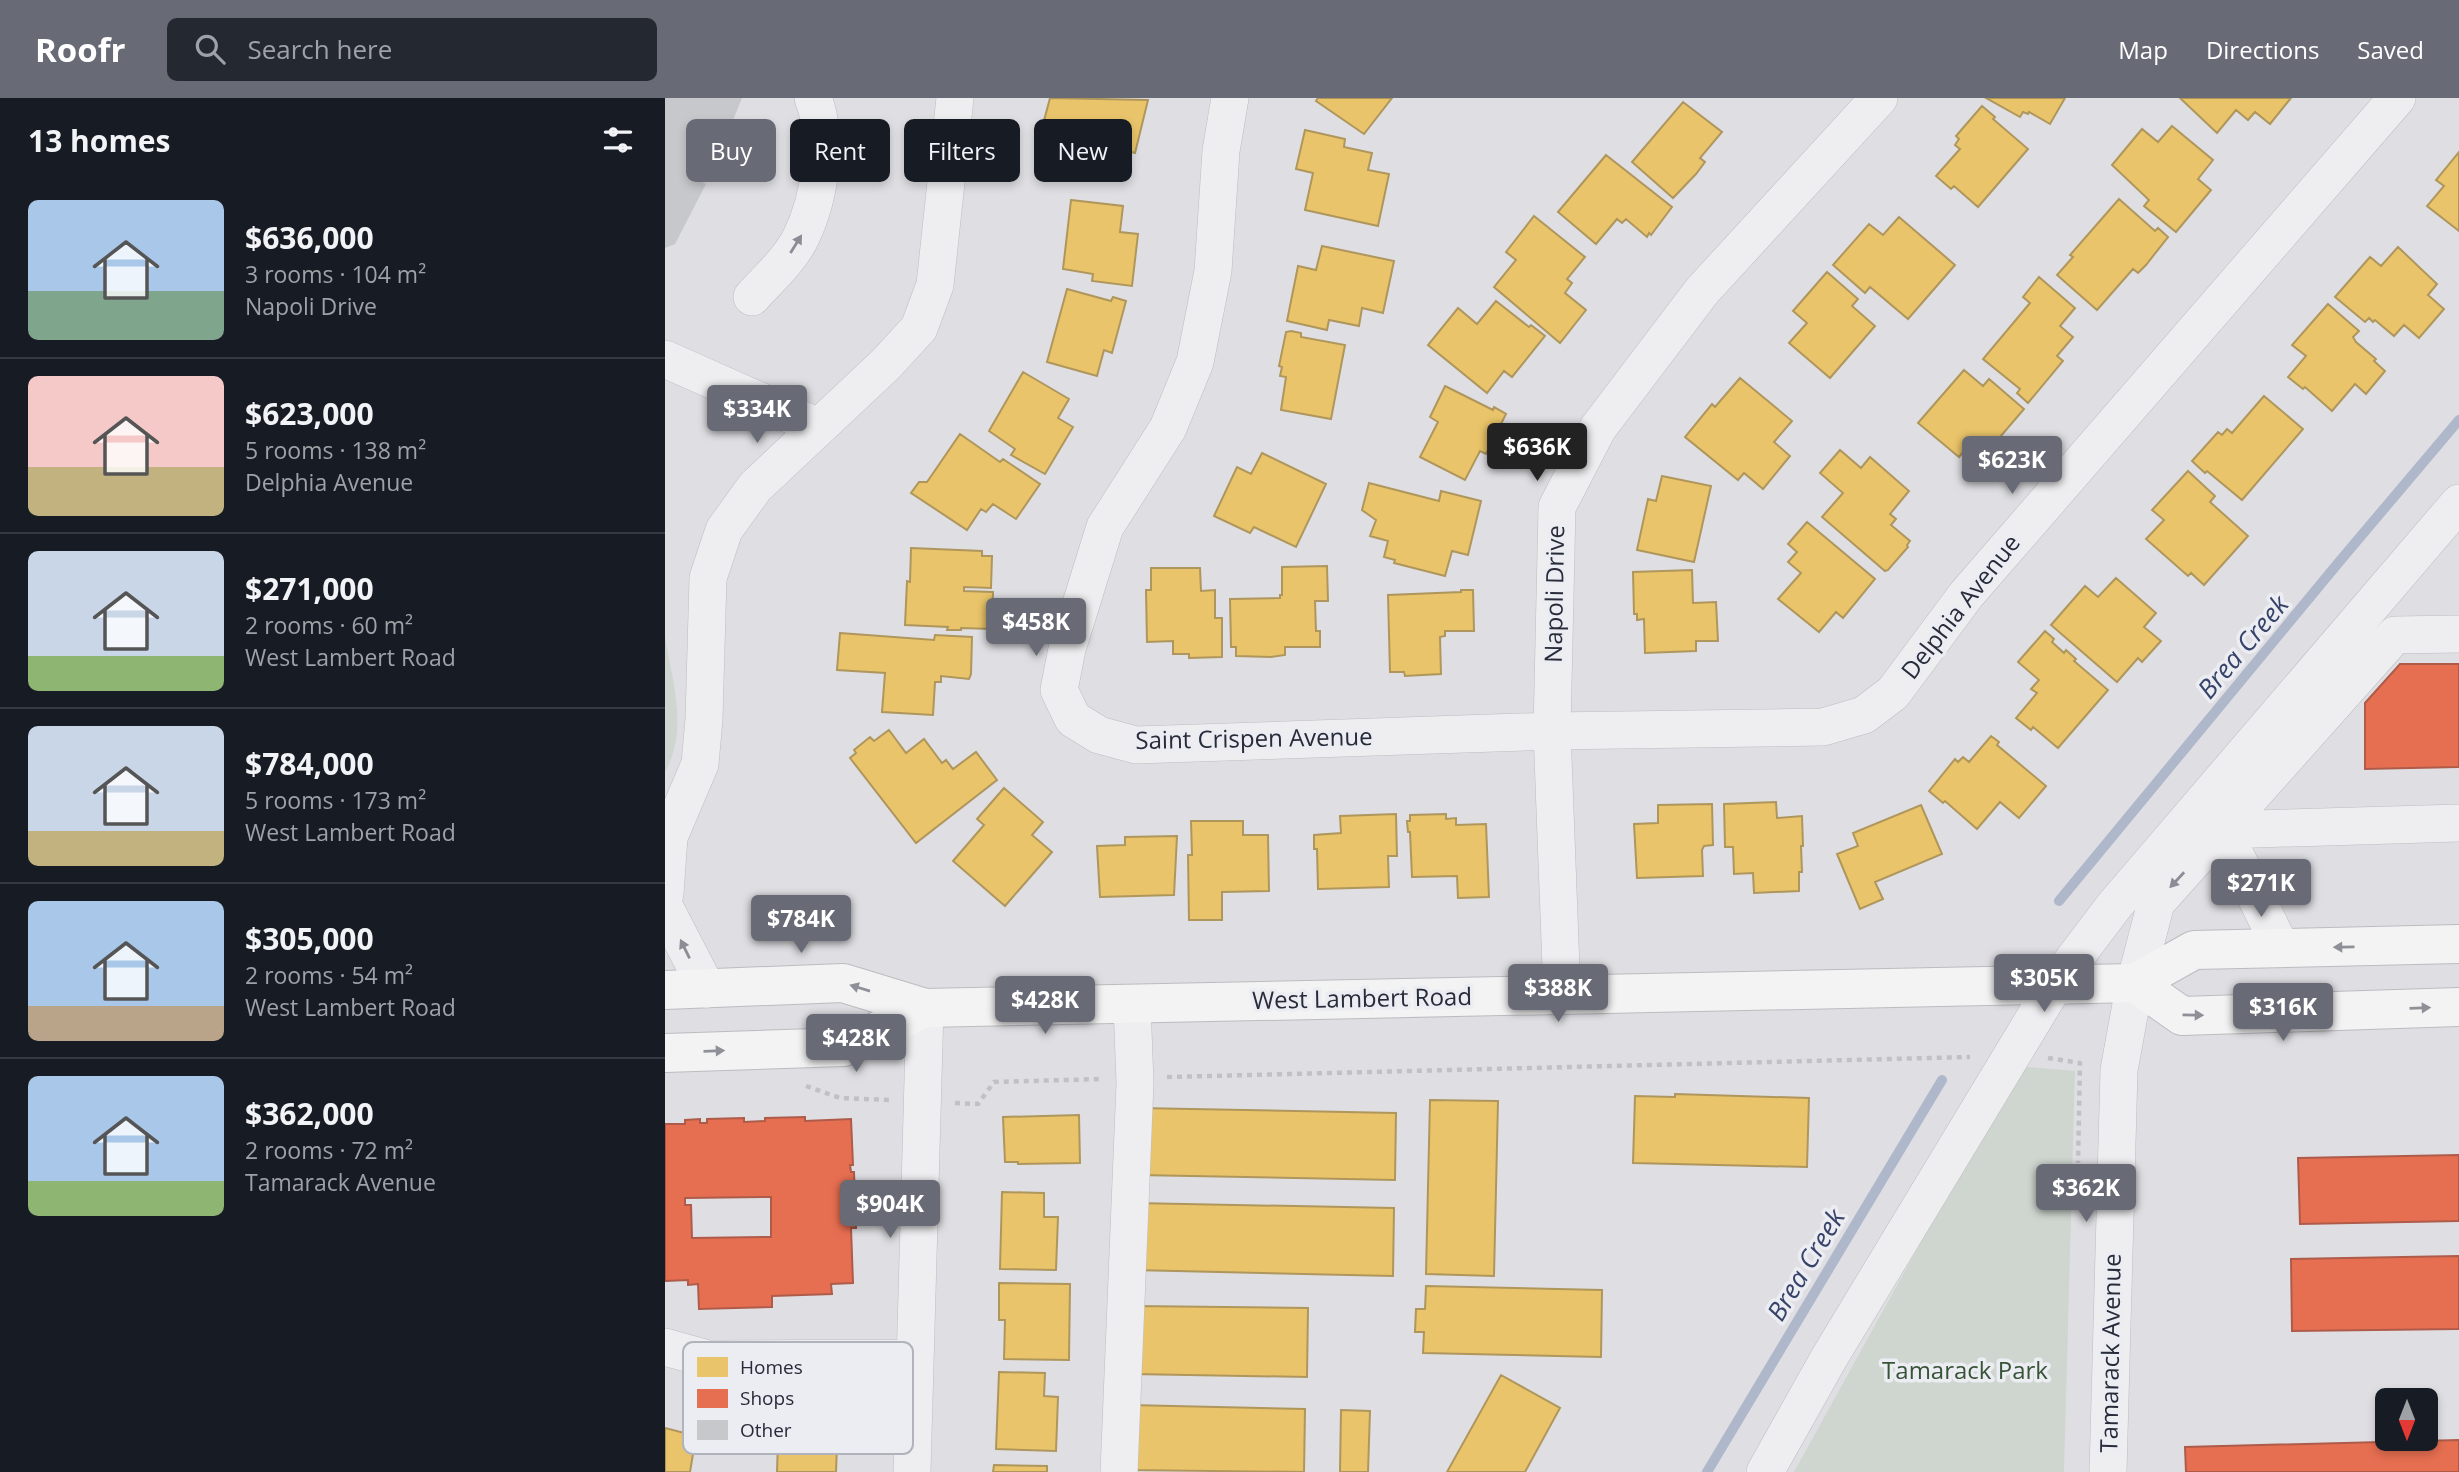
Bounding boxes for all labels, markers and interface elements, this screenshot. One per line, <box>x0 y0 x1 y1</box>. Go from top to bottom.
search box <box>167 18 657 81</box>
text: Roofr <box>35 27 125 72</box>
icon: search <box>191 30 229 68</box>
text: Search here <box>247 31 392 67</box>
text: Map <box>2118 33 2168 66</box>
text: Directions <box>2206 33 2319 66</box>
text: Saved <box>2357 33 2424 66</box>
chip: Buy <box>686 119 776 182</box>
chip: Rent <box>790 119 890 182</box>
chip: Filters <box>904 119 1020 182</box>
chip: New <box>1034 119 1132 182</box>
text: 13 homes <box>28 120 171 161</box>
icon: filters <box>599 121 637 159</box>
text: $636,000 <box>245 217 374 258</box>
icon: home <box>84 228 168 312</box>
one-way arrow <box>789 235 802 254</box>
text: 3 rooms · 104 m² <box>245 258 426 290</box>
text: Napoli Drive <box>245 290 377 322</box>
pin: $334K <box>708 386 806 445</box>
text: $334K <box>723 392 791 424</box>
text: $623,000 <box>245 393 374 434</box>
icon: home <box>84 404 168 488</box>
pin: $636K <box>1488 424 1586 483</box>
text: $636K <box>1503 430 1571 462</box>
text: 5 rooms · 138 m² <box>245 434 426 466</box>
pin: $623K <box>1963 436 2061 496</box>
text: $623K <box>1978 443 2046 475</box>
text: Delphia Avenue <box>245 466 413 498</box>
street label: Napoli Drive <box>1536 525 1571 663</box>
street label: Delphia Avenue <box>1893 527 2027 685</box>
text: $271,000 <box>245 568 374 609</box>
icon: home <box>84 579 168 663</box>
water label: Brea Creek <box>2188 586 2297 706</box>
pin: $458K <box>987 598 1085 658</box>
text: $458K <box>1002 605 1070 637</box>
text: 2 rooms · 60 m² <box>245 609 413 641</box>
text: West Lambert Road <box>245 641 456 673</box>
street label: Saint Crispen Avenue <box>1135 719 1373 756</box>
text: $784,000 <box>245 743 374 784</box>
icon: home <box>84 754 168 838</box>
text: 5 rooms · 173 m² <box>245 784 426 816</box>
text: West Lambert Road <box>245 816 456 848</box>
pin: $271K <box>2212 860 2310 919</box>
text: $271K <box>2227 866 2295 898</box>
one-way arrow <box>2169 871 2185 889</box>
pin: $784K <box>752 896 850 955</box>
text: $784K <box>767 902 835 934</box>
text: $305,000 <box>245 918 374 959</box>
icon: home <box>84 929 168 1013</box>
one-way arrow <box>679 939 690 959</box>
one-way arrow <box>2333 941 2355 952</box>
pin: $305K <box>1995 954 2093 1014</box>
text: 2 rooms · 54 m² <box>245 959 413 991</box>
text: $305K <box>2010 961 2078 993</box>
pin: $388K <box>1509 964 1607 1024</box>
text: $388K <box>1524 971 1592 1003</box>
pin: $428K <box>996 976 1094 1036</box>
street label: West Lambert Road <box>1252 979 1472 1016</box>
one-way arrow <box>849 983 870 993</box>
text: $428K <box>1011 983 1079 1015</box>
pin: $316K <box>2234 984 2332 1043</box>
text: $316K <box>2249 990 2317 1022</box>
text: West Lambert Road <box>245 991 456 1023</box>
one-way arrow <box>2409 1003 2431 1014</box>
one-way arrow <box>2182 1010 2204 1021</box>
pin: $428K <box>807 1014 905 1074</box>
text: $428K <box>822 1021 890 1053</box>
one-way arrow <box>704 1046 726 1057</box>
text: $362,000 <box>245 1093 374 1134</box>
icon: home <box>84 1104 168 1188</box>
text: 2 rooms · 72 m² <box>245 1134 413 1166</box>
pin: $362K <box>2037 1164 2135 1224</box>
text: Tamarack Avenue <box>245 1166 436 1198</box>
text: $362K <box>2052 1171 2120 1203</box>
pin: $904K <box>841 1180 939 1240</box>
text: $904K <box>856 1187 924 1219</box>
water label: Brea Creek <box>1758 1201 1853 1327</box>
street label: Tamarack Avenue <box>2091 1253 2128 1453</box>
legend <box>683 1342 913 1454</box>
park label: Tamarack Park <box>1882 1353 2048 1386</box>
text: Homes <box>740 1354 803 1380</box>
text: Shops <box>740 1385 794 1411</box>
north arrow <box>2375 1388 2438 1451</box>
map controls <box>2375 1388 2438 1451</box>
text: Other <box>740 1417 792 1443</box>

